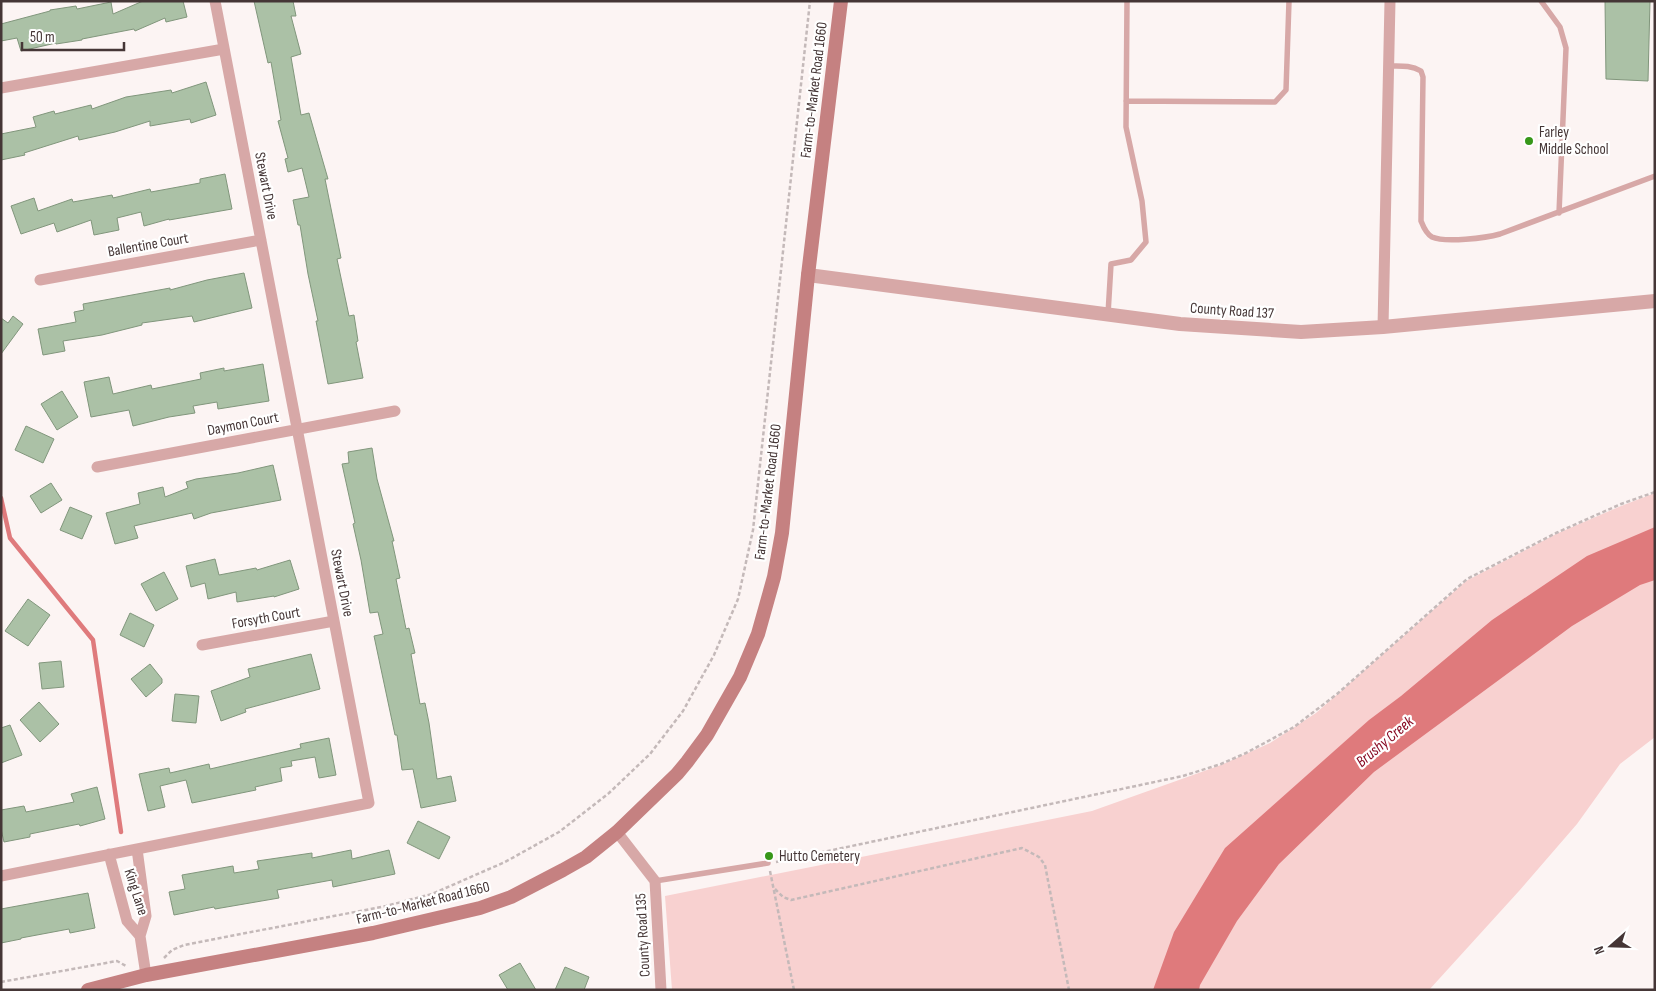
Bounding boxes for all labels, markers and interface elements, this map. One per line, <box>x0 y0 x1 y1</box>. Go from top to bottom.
scale bar <box>22 20 125 52</box>
street label: Farm-to-Market Road 1660 <box>796 21 832 159</box>
text: 50 m <box>30 28 55 47</box>
place label: Farley Middle School <box>1539 123 1609 159</box>
marker: Farley Middle School <box>1523 135 1535 147</box>
street label: Stewart Drive <box>250 151 282 221</box>
street label: Ballentine Court <box>106 228 190 261</box>
street label: County Road 137 <box>1190 299 1274 323</box>
street label: Daymon Court <box>206 408 281 440</box>
street label: Farm-to-Market Road 1660 <box>750 423 786 561</box>
street label: Stewart Drive <box>326 548 358 618</box>
street label: Forsyth Court <box>230 603 302 633</box>
water label: Brushy Creek <box>1352 712 1418 771</box>
place label: Hutto Cemetery <box>779 847 860 866</box>
marker: Hutto Cemetery <box>763 850 775 862</box>
street label: King Lane <box>120 866 152 918</box>
street label: Farm-to-Market Road 1660 <box>354 877 492 929</box>
street label: County Road 135 <box>631 893 655 977</box>
north arrow <box>1586 921 1636 971</box>
text: N <box>1590 944 1609 957</box>

